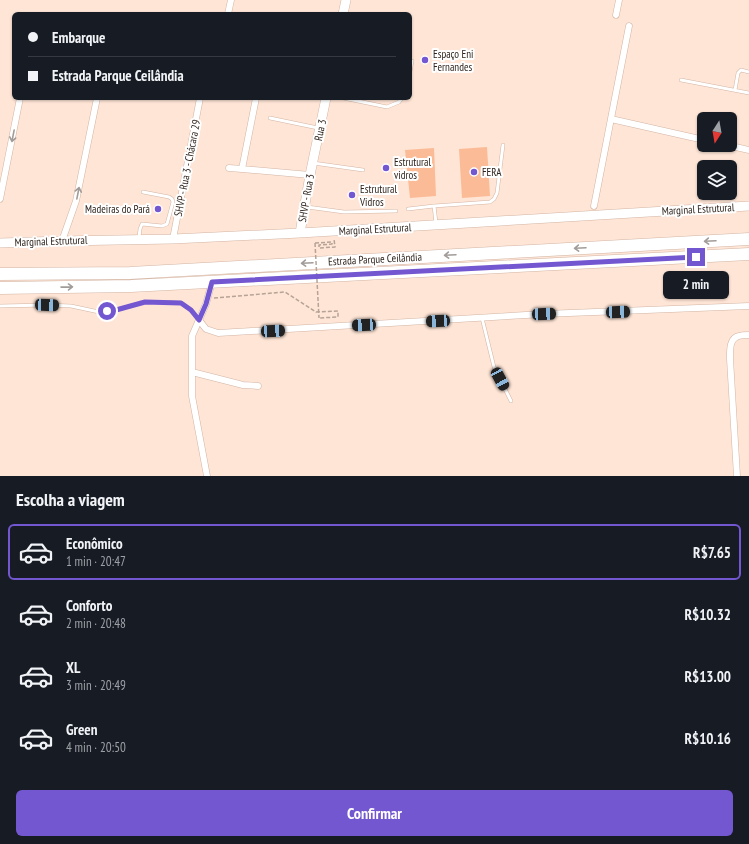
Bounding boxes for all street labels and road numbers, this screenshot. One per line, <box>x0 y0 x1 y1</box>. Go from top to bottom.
street label: SHVP - Rua 3 - Chácara 29 <box>171 118 203 218</box>
street label: Rua 3 <box>311 118 329 142</box>
street label: SHVP - Rua 3 <box>295 173 317 223</box>
street label: Marginal Estrutural <box>661 200 735 218</box>
street label: Marginal Estrutural <box>338 220 412 238</box>
street label: Marginal Estrutural <box>14 233 88 249</box>
street label: Estrada Parque Ceilândia <box>328 250 422 268</box>

